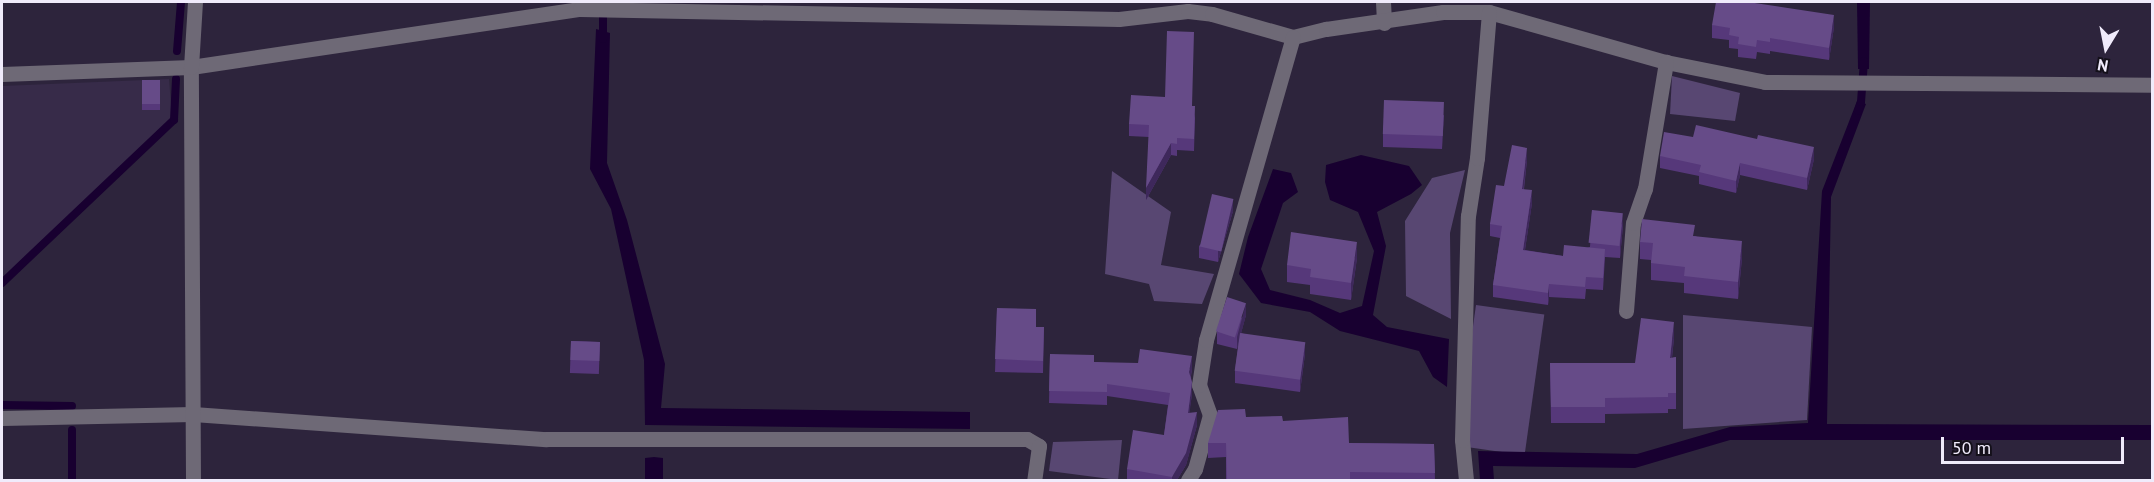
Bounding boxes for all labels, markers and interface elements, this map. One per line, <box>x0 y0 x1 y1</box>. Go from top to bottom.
north arrow <box>2076 18 2136 78</box>
text: N <box>2096 55 2110 76</box>
scale bar <box>1944 425 2127 463</box>
text: 50 m <box>1952 436 1991 459</box>

